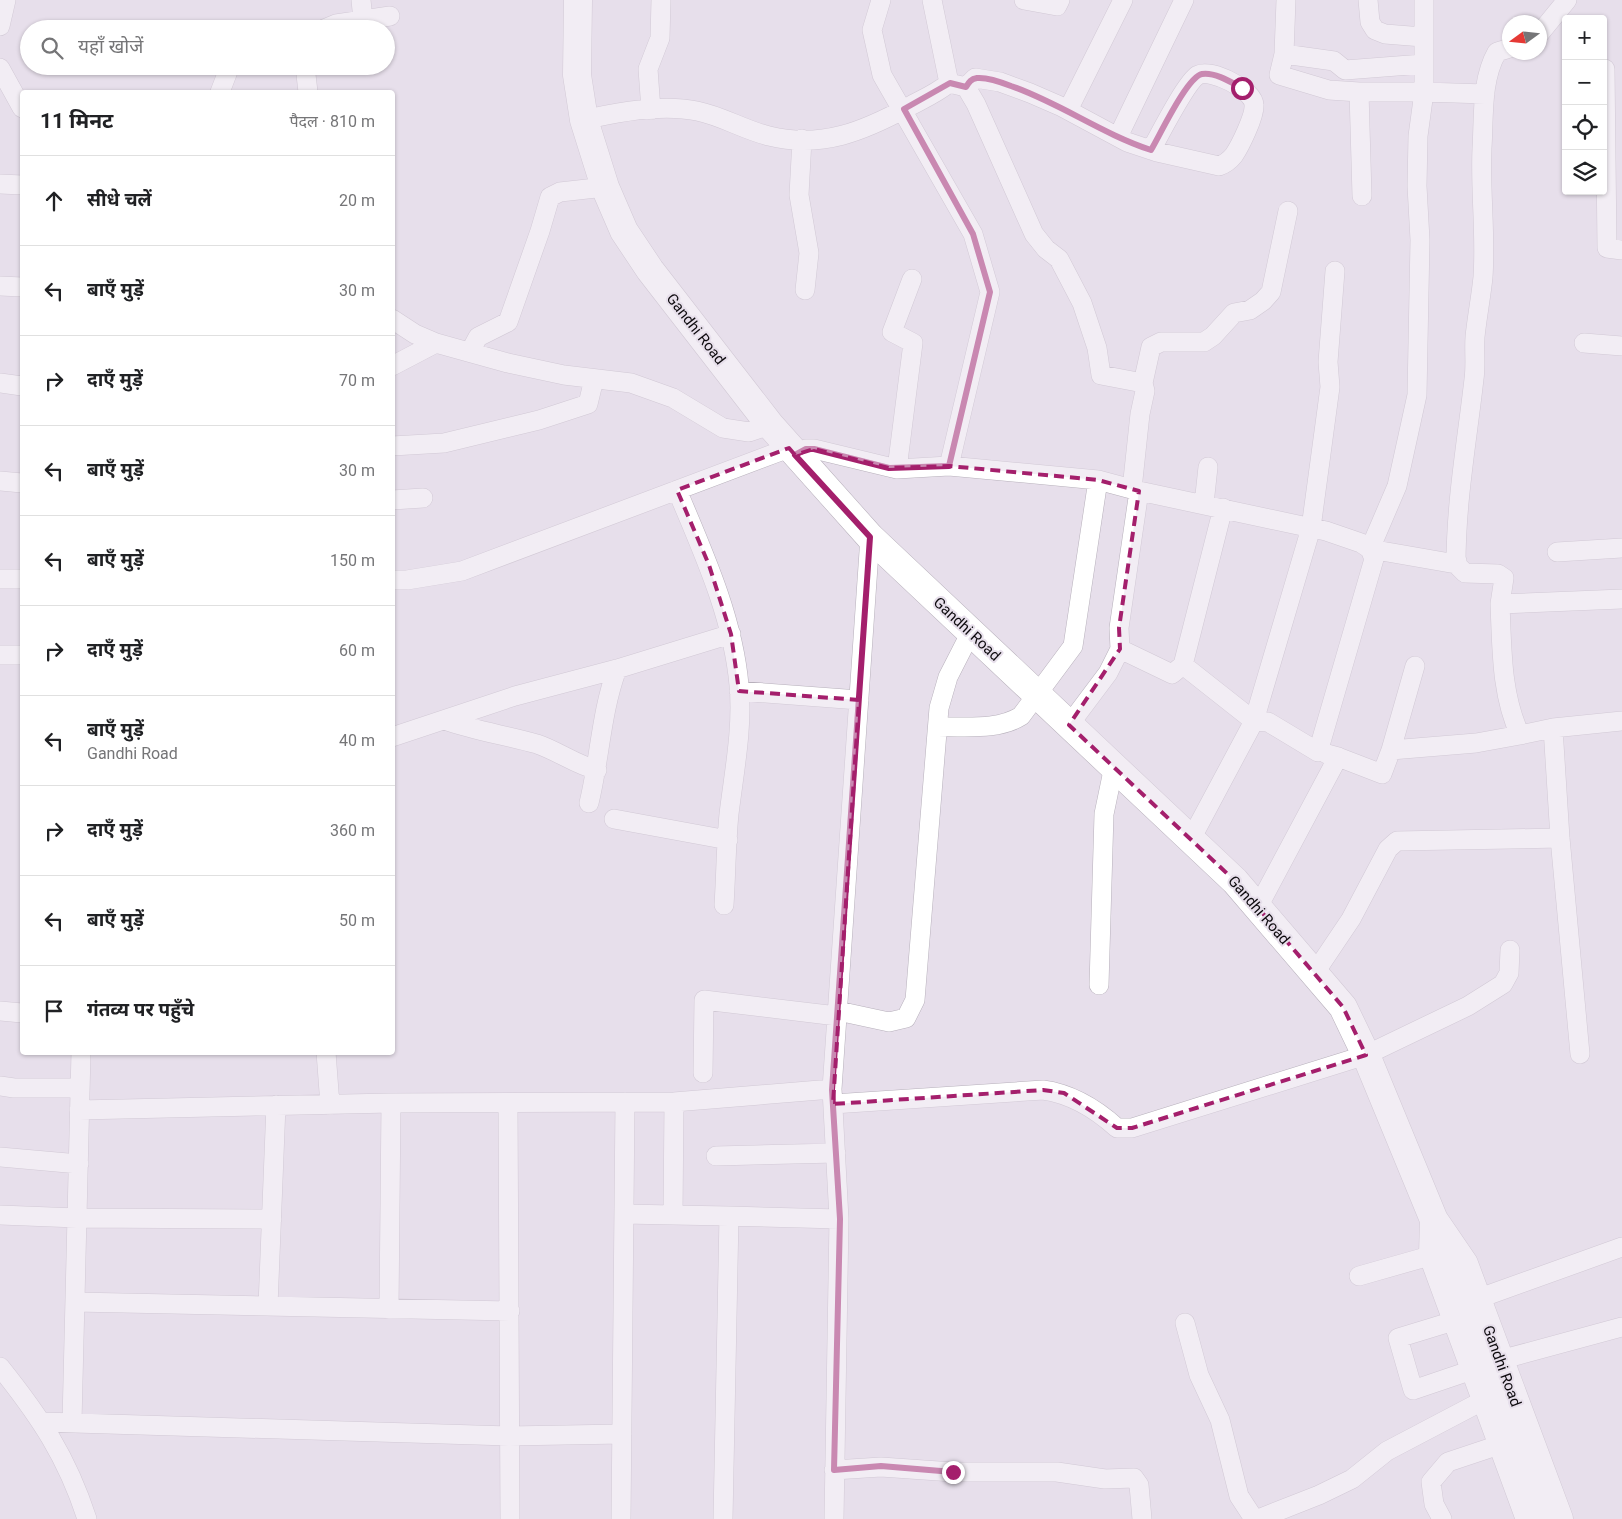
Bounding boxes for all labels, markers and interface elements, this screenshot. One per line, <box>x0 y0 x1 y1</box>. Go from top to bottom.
north arrow <box>1502 15 1547 60</box>
map controls <box>1562 15 1607 195</box>
button: + <box>1562 15 1607 60</box>
search box <box>20 20 395 75</box>
icon: search <box>38 34 66 62</box>
text: यहाँ खोजें <box>78 35 143 58</box>
button: − <box>1562 60 1607 105</box>
route start <box>1231 77 1254 100</box>
button: locate <box>1562 105 1607 150</box>
text: 11 मिनट <box>40 109 113 133</box>
text: पैदल · 810 m <box>289 112 375 131</box>
button: layers <box>1562 150 1607 195</box>
icon: ahead <box>40 187 68 215</box>
text: सीधे चलें <box>87 188 152 211</box>
text: 20 m <box>339 191 375 210</box>
icon: left <box>40 277 68 305</box>
text: बाएँ मुड़ें <box>87 278 144 301</box>
text: 30 m <box>339 281 375 300</box>
street label: Gandhi Road <box>663 290 729 368</box>
icon: right <box>40 367 68 395</box>
text: दाएँ मुड़ें <box>87 368 143 391</box>
text: 70 m <box>339 371 375 390</box>
icon: left <box>40 457 68 485</box>
text: बाएँ मुड़ें <box>87 458 144 481</box>
text: 30 m <box>339 461 375 480</box>
icon: left <box>40 547 68 575</box>
text: बाएँ मुड़ें <box>87 548 144 571</box>
text: 150 m <box>330 551 375 570</box>
street label: Gandhi Road <box>930 593 1004 665</box>
icon: right <box>40 637 68 665</box>
text: दाएँ मुड़ें <box>87 638 143 661</box>
text: 60 m <box>339 641 375 660</box>
text: बाएँ मुड़ें <box>87 718 144 741</box>
icon: left <box>40 727 68 755</box>
text: 40 m <box>339 731 375 750</box>
text: Gandhi Road <box>87 744 178 763</box>
icon: right <box>40 817 68 845</box>
text: दाएँ मुड़ें <box>87 818 143 841</box>
text: 360 m <box>330 821 375 840</box>
street label: Gandhi Road <box>1224 872 1294 948</box>
icon: left <box>40 907 68 935</box>
text: बाएँ मुड़ें <box>87 908 144 931</box>
text: 50 m <box>339 911 375 930</box>
icon: arrive <box>40 997 68 1025</box>
text: गंतव्य पर पहुँचे <box>87 998 194 1021</box>
street label: Gandhi Road <box>1479 1323 1525 1409</box>
route end <box>942 1461 965 1484</box>

